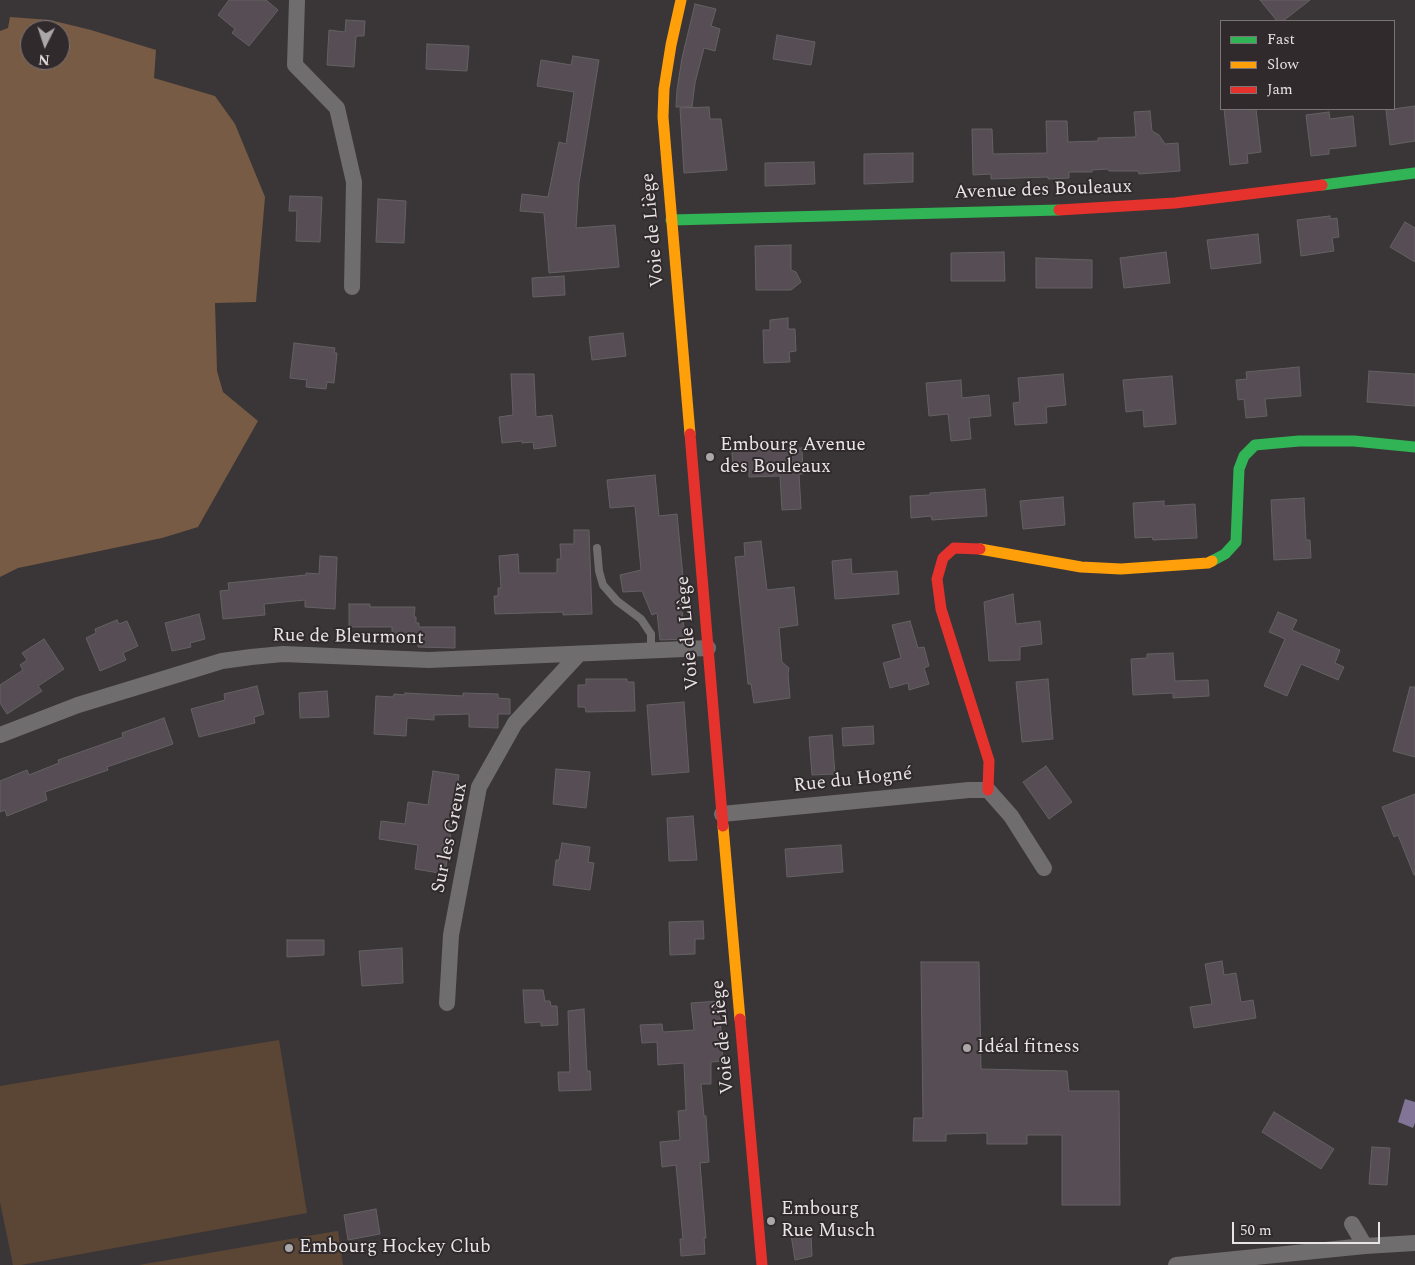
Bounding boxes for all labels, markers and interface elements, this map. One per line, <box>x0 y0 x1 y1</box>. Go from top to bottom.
north arrow <box>20 20 70 70</box>
legend <box>1220 20 1395 110</box>
text: Fast <box>1267 28 1295 51</box>
text: N <box>38 49 50 70</box>
text: Slow <box>1267 53 1299 76</box>
text: Jam <box>1267 78 1293 101</box>
street label: Voie de Liège <box>638 172 670 288</box>
street label: Avenue des Bouleaux <box>954 176 1132 206</box>
place label: Embourg Avenue des Bouleaux <box>720 435 866 479</box>
marker: Embourg Avenue des Bouleaux <box>704 451 716 463</box>
street label: Voie de Liège <box>673 575 705 691</box>
street label: Rue de Bleurmont <box>272 625 424 651</box>
street label: Rue du Hogné <box>792 763 914 799</box>
street label: Sur les Greux <box>428 781 474 895</box>
street label: Voie de Liège <box>708 979 740 1095</box>
place label: Idéal fitness <box>977 1037 1080 1059</box>
marker: Idéal fitness <box>961 1042 973 1054</box>
place label: Embourg Rue Musch <box>781 1199 875 1243</box>
scale bar <box>1235 1212 1382 1244</box>
marker: Embourg Rue Musch <box>765 1215 777 1227</box>
text: 50 m <box>1240 1219 1272 1242</box>
place label: Embourg Hockey Club <box>299 1237 491 1259</box>
marker: Embourg Hockey Club <box>283 1242 295 1254</box>

